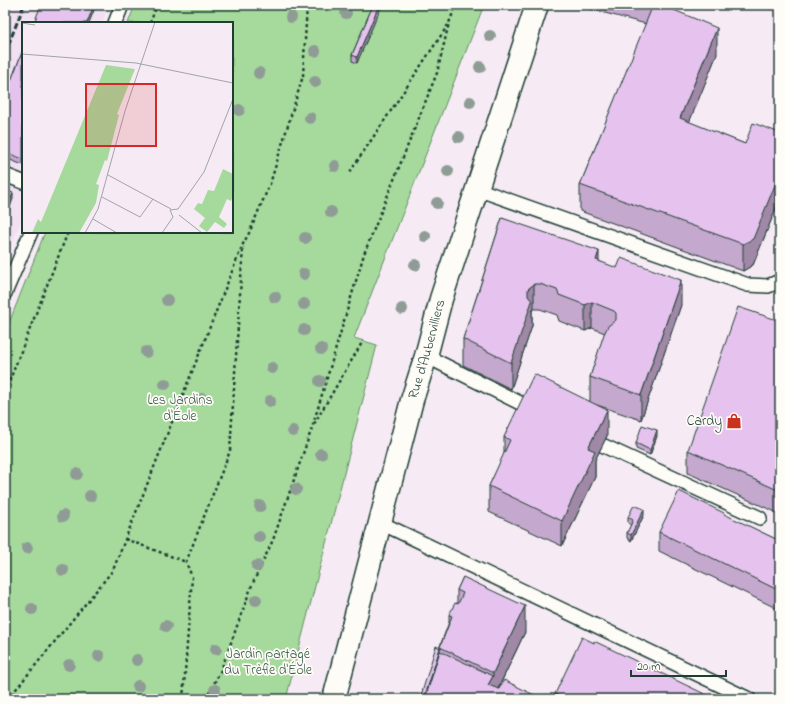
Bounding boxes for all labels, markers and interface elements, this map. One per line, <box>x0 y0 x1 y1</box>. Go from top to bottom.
inset map <box>22 22 233 233</box>
street label: Rue d'Aubervilliers <box>403 297 451 401</box>
park label: Les Jardins d'Éole <box>147 390 213 427</box>
place label: Cardy <box>687 411 722 433</box>
shop icon: Cardy <box>725 412 743 430</box>
park label: Jardin partagé du Trèfle d'Éole <box>224 644 313 681</box>
scale bar <box>631 652 726 678</box>
text: 20 m <box>637 658 660 676</box>

